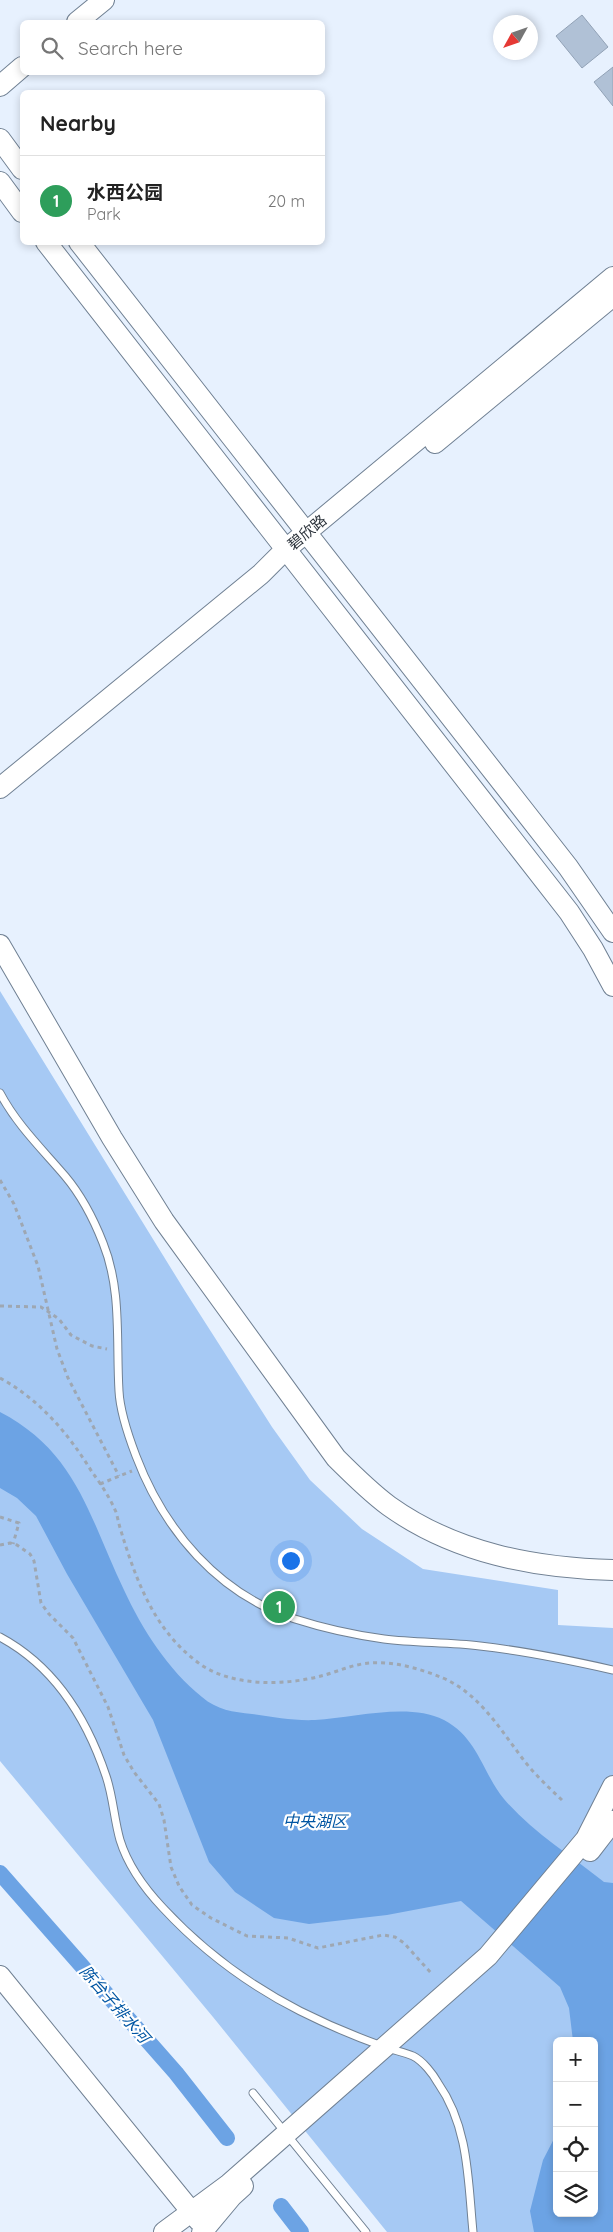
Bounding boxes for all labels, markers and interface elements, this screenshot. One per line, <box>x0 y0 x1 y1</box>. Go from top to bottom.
north arrow <box>493 15 538 60</box>
search box <box>20 20 325 75</box>
icon: search <box>38 34 66 62</box>
text: Search here <box>78 36 183 60</box>
text: Nearby <box>40 110 116 136</box>
text: 水西公园 <box>87 180 163 204</box>
text: 1 <box>53 191 59 211</box>
text: 20 m <box>268 191 305 211</box>
text: Park <box>87 204 121 224</box>
street label: 碧欣路 <box>284 510 330 554</box>
your location <box>278 1548 304 1574</box>
pin: 1 <box>263 1588 295 1626</box>
water label: 中央湖区 <box>283 1811 349 1831</box>
water label: 陈台子排水河 <box>76 1961 156 2049</box>
map controls <box>553 2037 598 2217</box>
button: + <box>553 2037 598 2082</box>
button: − <box>553 2082 598 2127</box>
button: locate <box>553 2127 598 2172</box>
button: layers <box>553 2172 598 2217</box>

